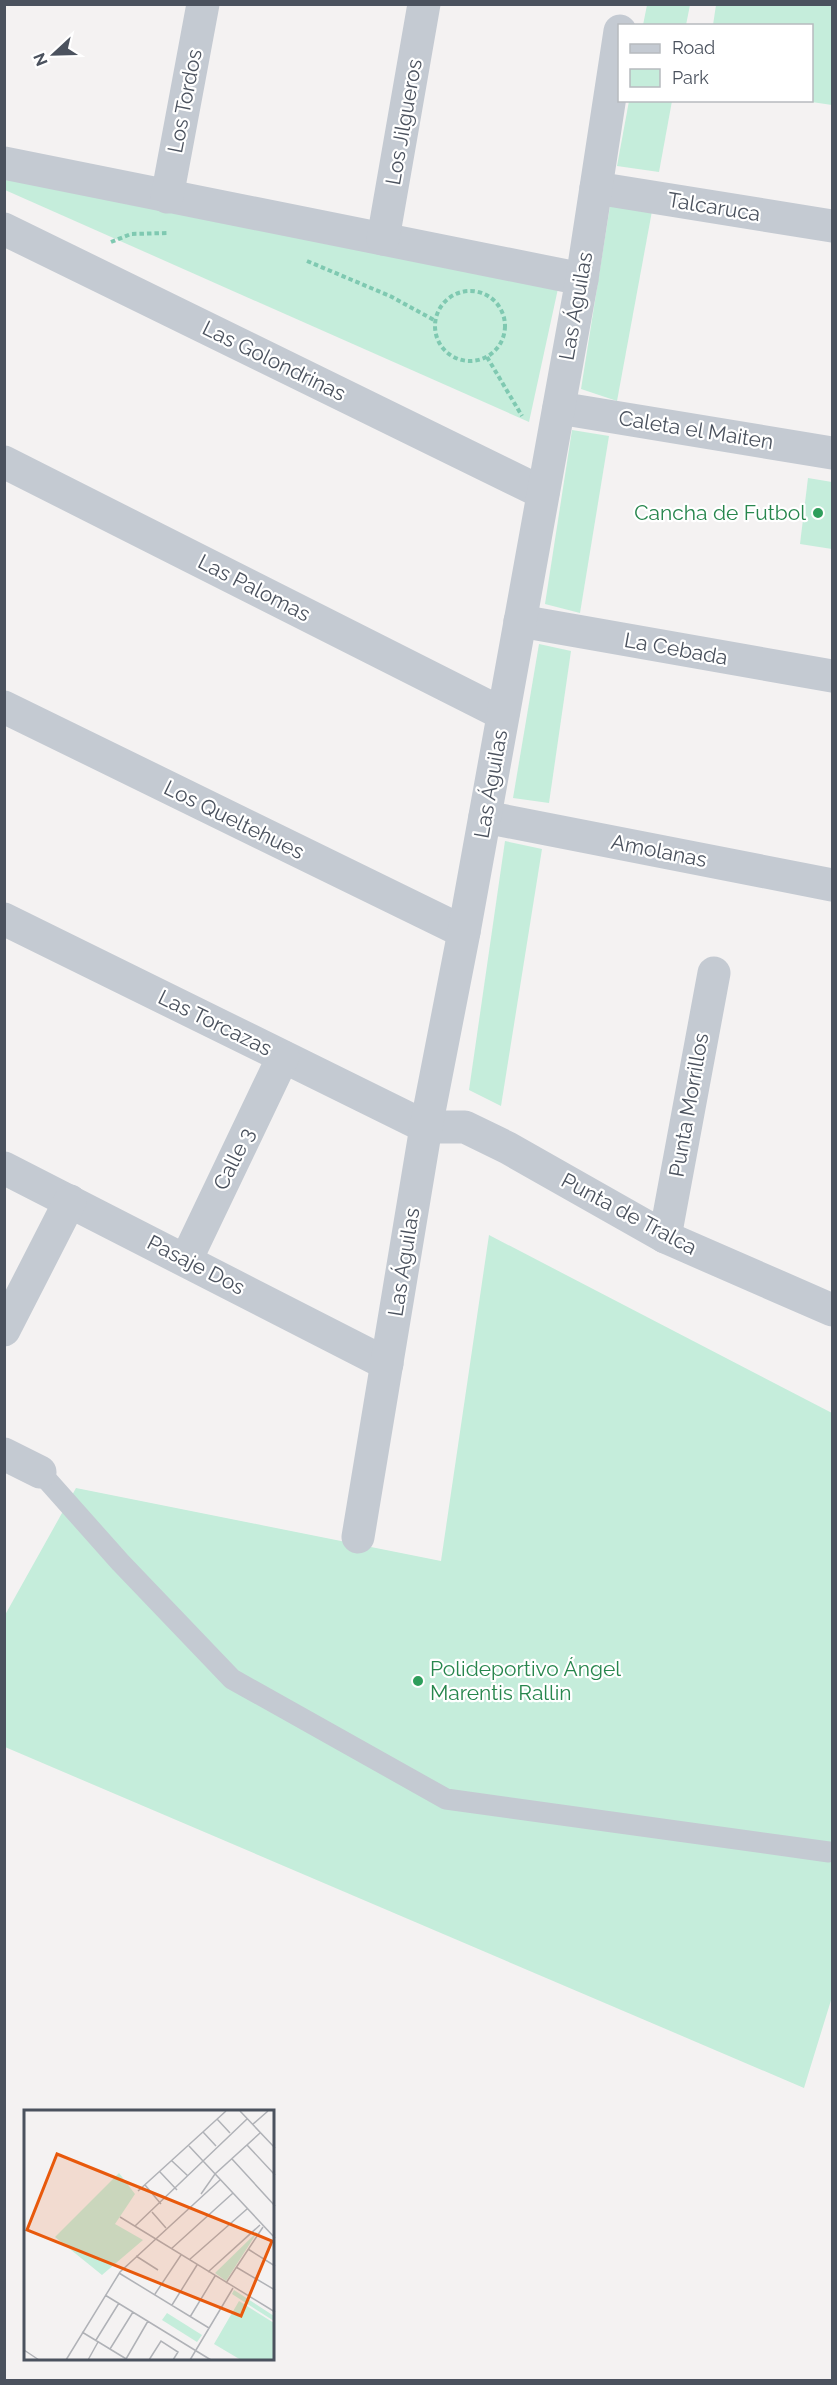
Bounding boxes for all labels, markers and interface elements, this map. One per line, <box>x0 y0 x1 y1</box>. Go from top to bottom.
north arrow <box>24 24 84 84</box>
legend <box>618 24 813 102</box>
text: Road <box>672 37 715 58</box>
street label: Los Tordos <box>162 47 207 155</box>
text: N <box>29 50 52 69</box>
street label: Los Jilgueros <box>380 57 427 187</box>
text: Park <box>672 67 709 88</box>
street label: Talcaruca <box>666 187 762 226</box>
street label: Las Águilas <box>554 250 597 362</box>
street label: Las Golondrinas <box>199 315 350 406</box>
street label: Caleta el Maiten <box>617 405 775 454</box>
place label: Cancha de Futbol <box>634 500 806 525</box>
marker: Cancha de Futbol <box>811 506 825 520</box>
street label: Las Palomas <box>194 549 315 627</box>
street label: La Cebada <box>622 627 730 670</box>
street label: Las Águilas <box>469 728 512 840</box>
street label: Los Queltehues <box>160 775 308 864</box>
street label: Amolanas <box>609 829 709 872</box>
street label: Las Torcazas <box>154 984 276 1061</box>
street label: Punta Morrillos <box>664 1031 713 1179</box>
street label: Calle 3 <box>208 1124 259 1194</box>
street label: Punta de Tralca <box>557 1167 701 1260</box>
street label: Las Águilas <box>383 1206 424 1318</box>
street label: Pasaje Dos <box>143 1229 249 1300</box>
place label: Polideportivo Ángel Marentis Rallin <box>430 1656 621 1705</box>
marker: Polideportivo Ángel Marentis Rallin <box>411 1674 425 1688</box>
inset map <box>24 2110 274 2361</box>

